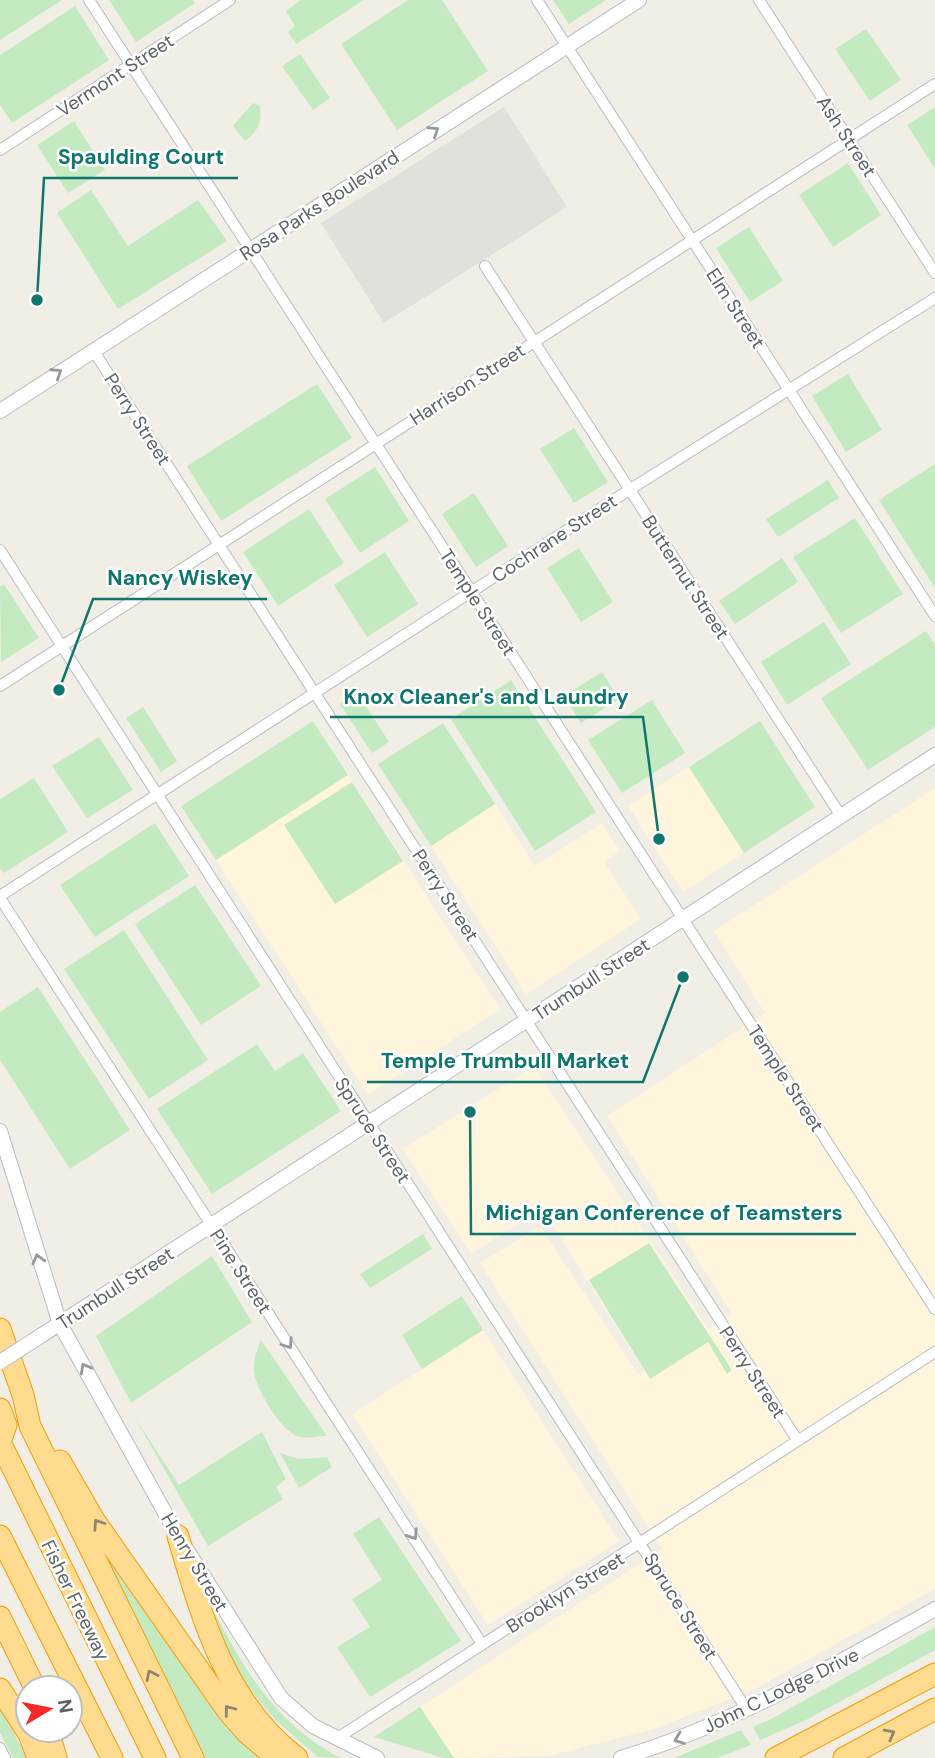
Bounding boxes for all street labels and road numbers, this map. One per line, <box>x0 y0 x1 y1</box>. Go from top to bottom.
street label: Vermont Street <box>52 28 179 123</box>
street label: Ash Street <box>811 91 882 182</box>
street label: Rosa Parks Boulevard <box>235 145 404 266</box>
street label: Elm Street <box>700 263 771 353</box>
street label: Harrison Street <box>405 338 530 431</box>
street label: Perry Street <box>99 369 177 470</box>
street label: Cochrane Street <box>487 489 622 588</box>
street label: Butternut Street <box>636 511 735 644</box>
street label: Temple Street <box>434 544 521 660</box>
street label: Perry Street <box>407 845 485 946</box>
street label: Trumbull Street <box>528 932 655 1027</box>
street label: Temple Street <box>742 1020 829 1136</box>
street label: Spruce Street <box>329 1073 416 1188</box>
street label: Pine Street <box>204 1224 277 1318</box>
street label: Trumbull Street <box>52 1241 179 1336</box>
street label: Perry Street <box>714 1322 792 1423</box>
street label: Henry Street <box>155 1508 234 1616</box>
street label: Fisher Freeway <box>36 1536 116 1665</box>
street label: Brooklyn Street <box>501 1546 629 1639</box>
street label: Spruce Street <box>638 1548 723 1664</box>
street label: John C Lodge Drive <box>699 1642 863 1739</box>

